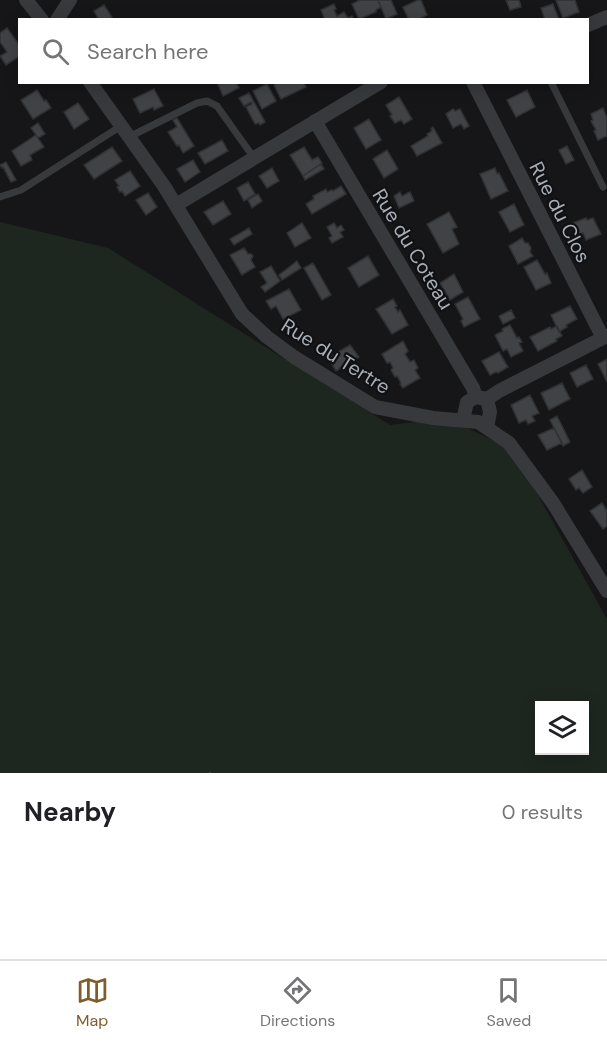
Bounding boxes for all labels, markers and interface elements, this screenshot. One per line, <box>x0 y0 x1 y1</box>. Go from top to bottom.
search box <box>18 18 589 84</box>
icon: search <box>39 35 72 68</box>
text: Search here <box>87 37 208 66</box>
street label: Rue du Clos <box>523 157 597 267</box>
street label: Rue du Coteau <box>367 184 459 314</box>
street label: Rue du Tertre <box>277 312 395 400</box>
map controls <box>535 701 589 755</box>
button: layers <box>535 701 589 755</box>
text: Nearby <box>24 795 116 829</box>
text: 0 results <box>502 799 583 825</box>
tab: Map <box>76 974 109 1031</box>
tab: Directions <box>260 974 335 1031</box>
tab: Saved <box>487 974 531 1031</box>

